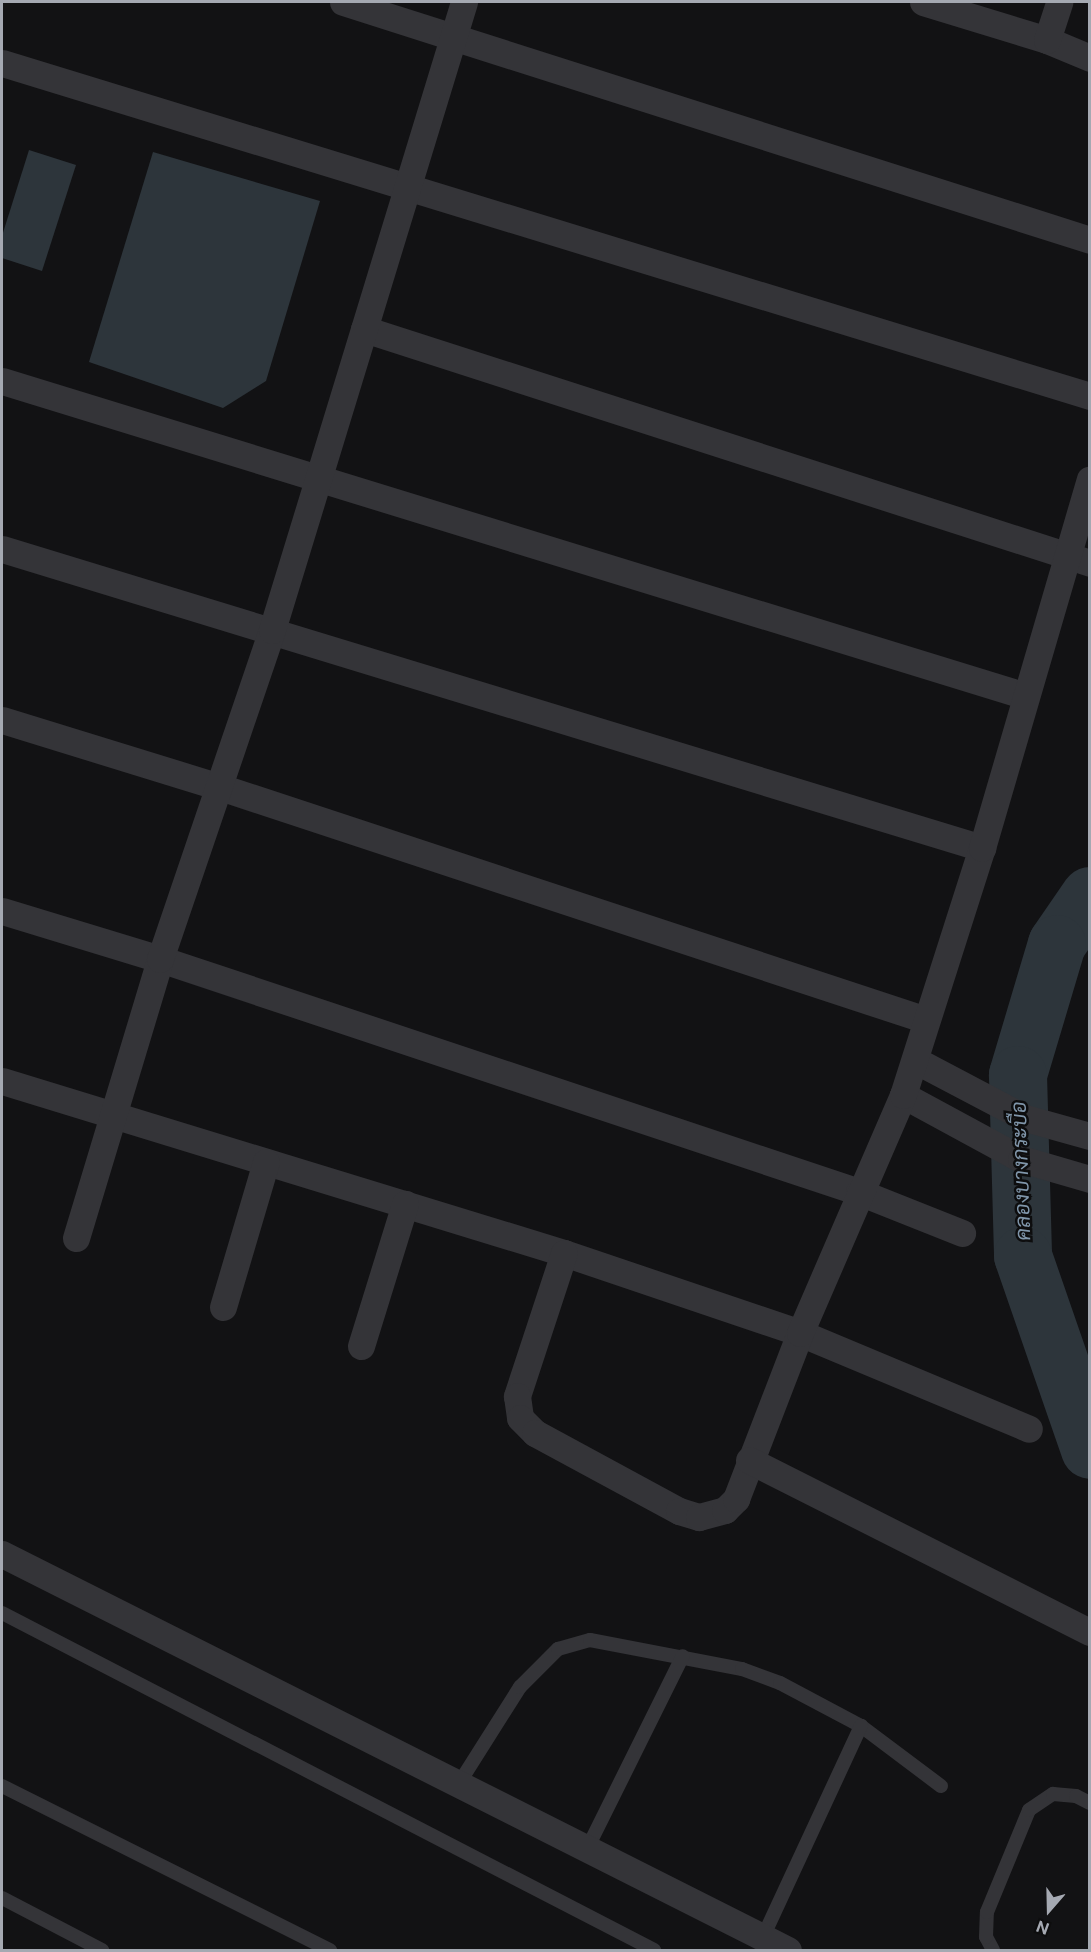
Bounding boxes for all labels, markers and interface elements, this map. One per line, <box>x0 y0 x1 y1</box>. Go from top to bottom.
water label: คลองบางกระบือ <box>1006 1101 1036 1241</box>
north arrow <box>1019 1880 1079 1940</box>
text: N <box>1034 1916 1052 1938</box>

